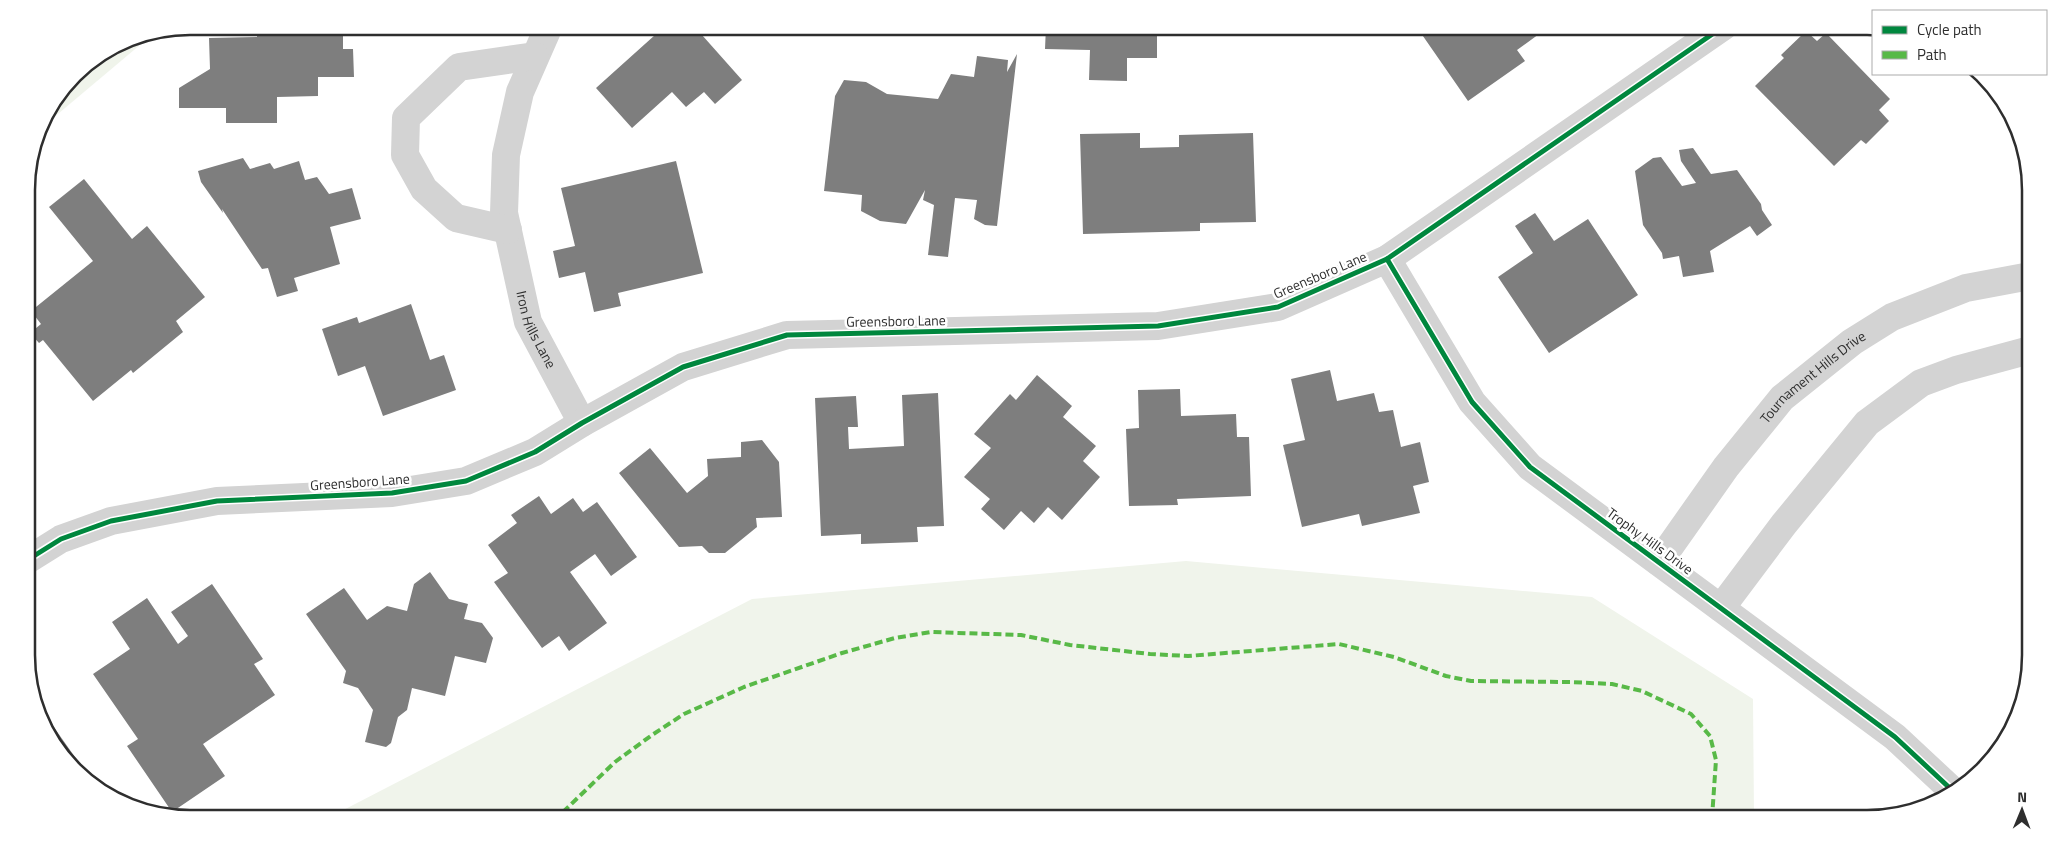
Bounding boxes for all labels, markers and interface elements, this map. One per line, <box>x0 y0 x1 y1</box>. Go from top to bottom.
legend <box>1872 10 2047 75</box>
text: Cycle path <box>1917 18 1982 41</box>
text: Path <box>1917 43 1947 66</box>
street label: Greensboro Lane <box>1270 245 1370 304</box>
street label: Iron Hills Lane <box>511 289 562 372</box>
street label: Greensboro Lane <box>846 309 946 332</box>
street label: Tournament Hills Drive <box>1755 325 1869 428</box>
street label: Greensboro Lane <box>309 468 410 495</box>
street label: Trophy Hills Drive <box>1603 502 1698 579</box>
north arrow <box>1997 785 2047 835</box>
text: N <box>2017 786 2027 807</box>

